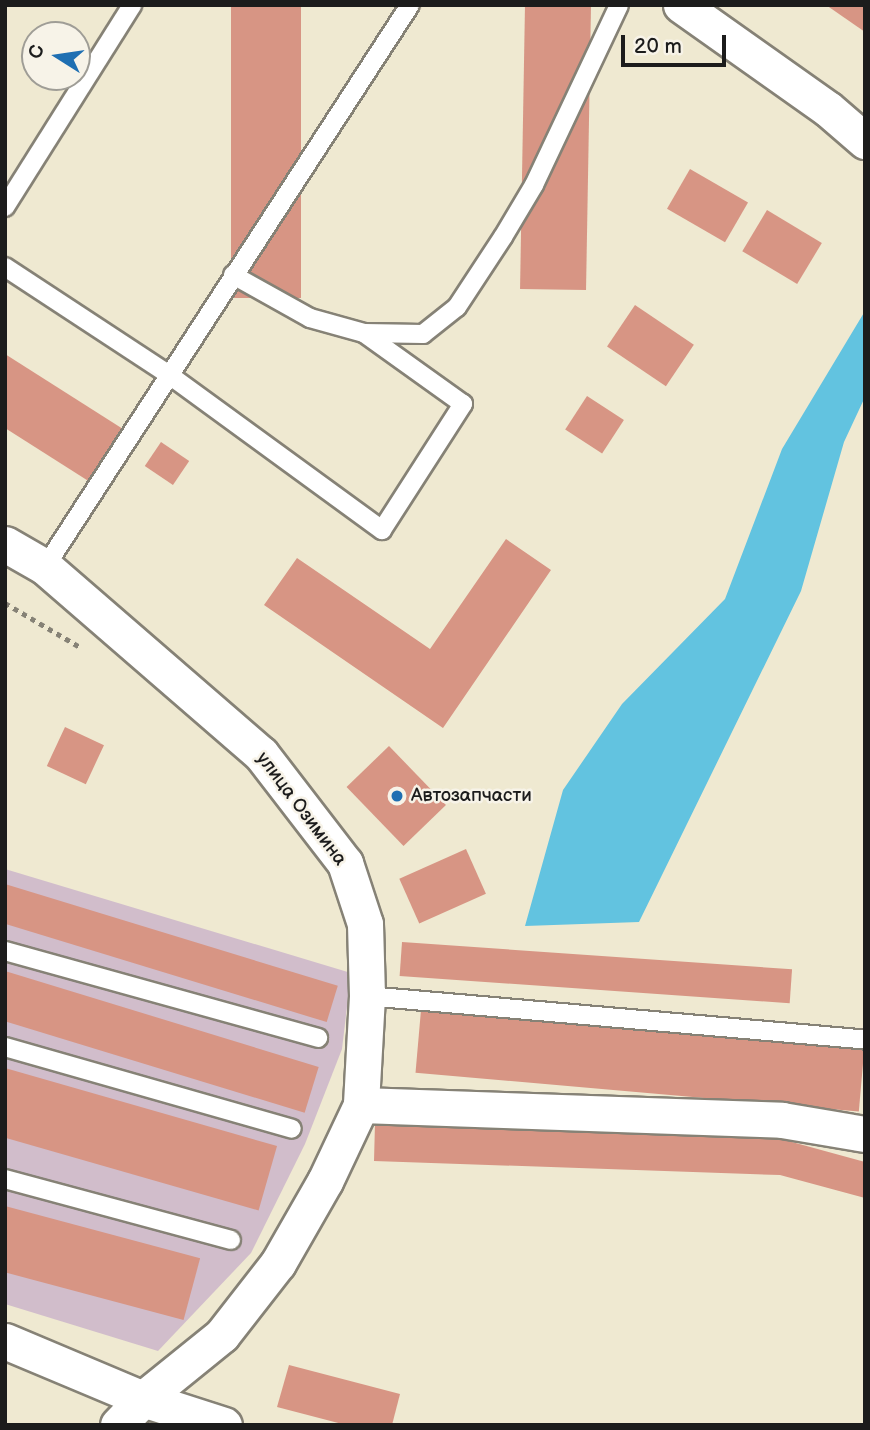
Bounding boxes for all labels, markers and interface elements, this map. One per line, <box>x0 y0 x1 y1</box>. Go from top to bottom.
north arrow <box>21 21 91 91</box>
scale bar <box>625 21 730 65</box>
text: 20 m <box>634 34 682 59</box>
text: С <box>24 43 50 61</box>
street label: улица Озимина <box>251 748 351 870</box>
place label: Автозапчасти <box>411 785 532 807</box>
marker: Автозапчасти <box>389 788 405 804</box>

